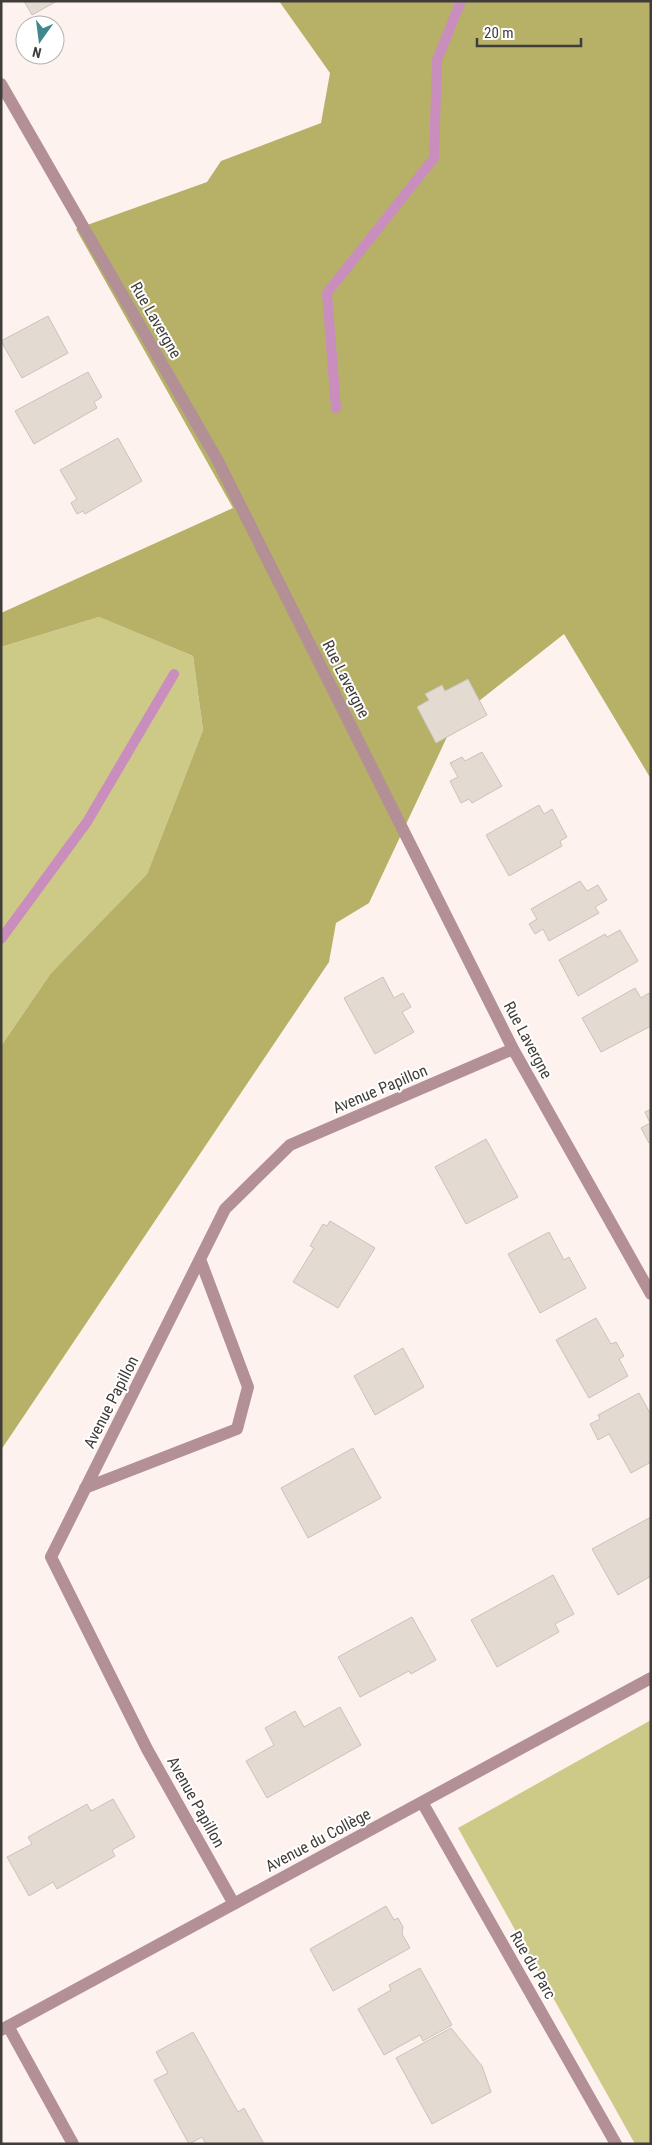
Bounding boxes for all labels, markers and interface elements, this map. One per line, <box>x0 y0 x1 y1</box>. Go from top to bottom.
north arrow <box>15 15 65 65</box>
scale bar <box>477 15 581 47</box>
text: 20 m <box>484 24 514 42</box>
text: N <box>31 44 43 61</box>
street label: Rue Lavergne <box>127 279 185 361</box>
street label: Rue Lavergne <box>318 637 374 721</box>
street label: Rue Lavergne <box>500 998 556 1082</box>
street label: Avenue Papillon <box>330 1061 430 1117</box>
street label: Avenue Papillon <box>80 1353 142 1451</box>
street label: Avenue Papillon <box>163 1753 229 1851</box>
street label: Avenue du Collège <box>262 1804 374 1876</box>
street label: Rue du Parc <box>506 1928 560 2002</box>

